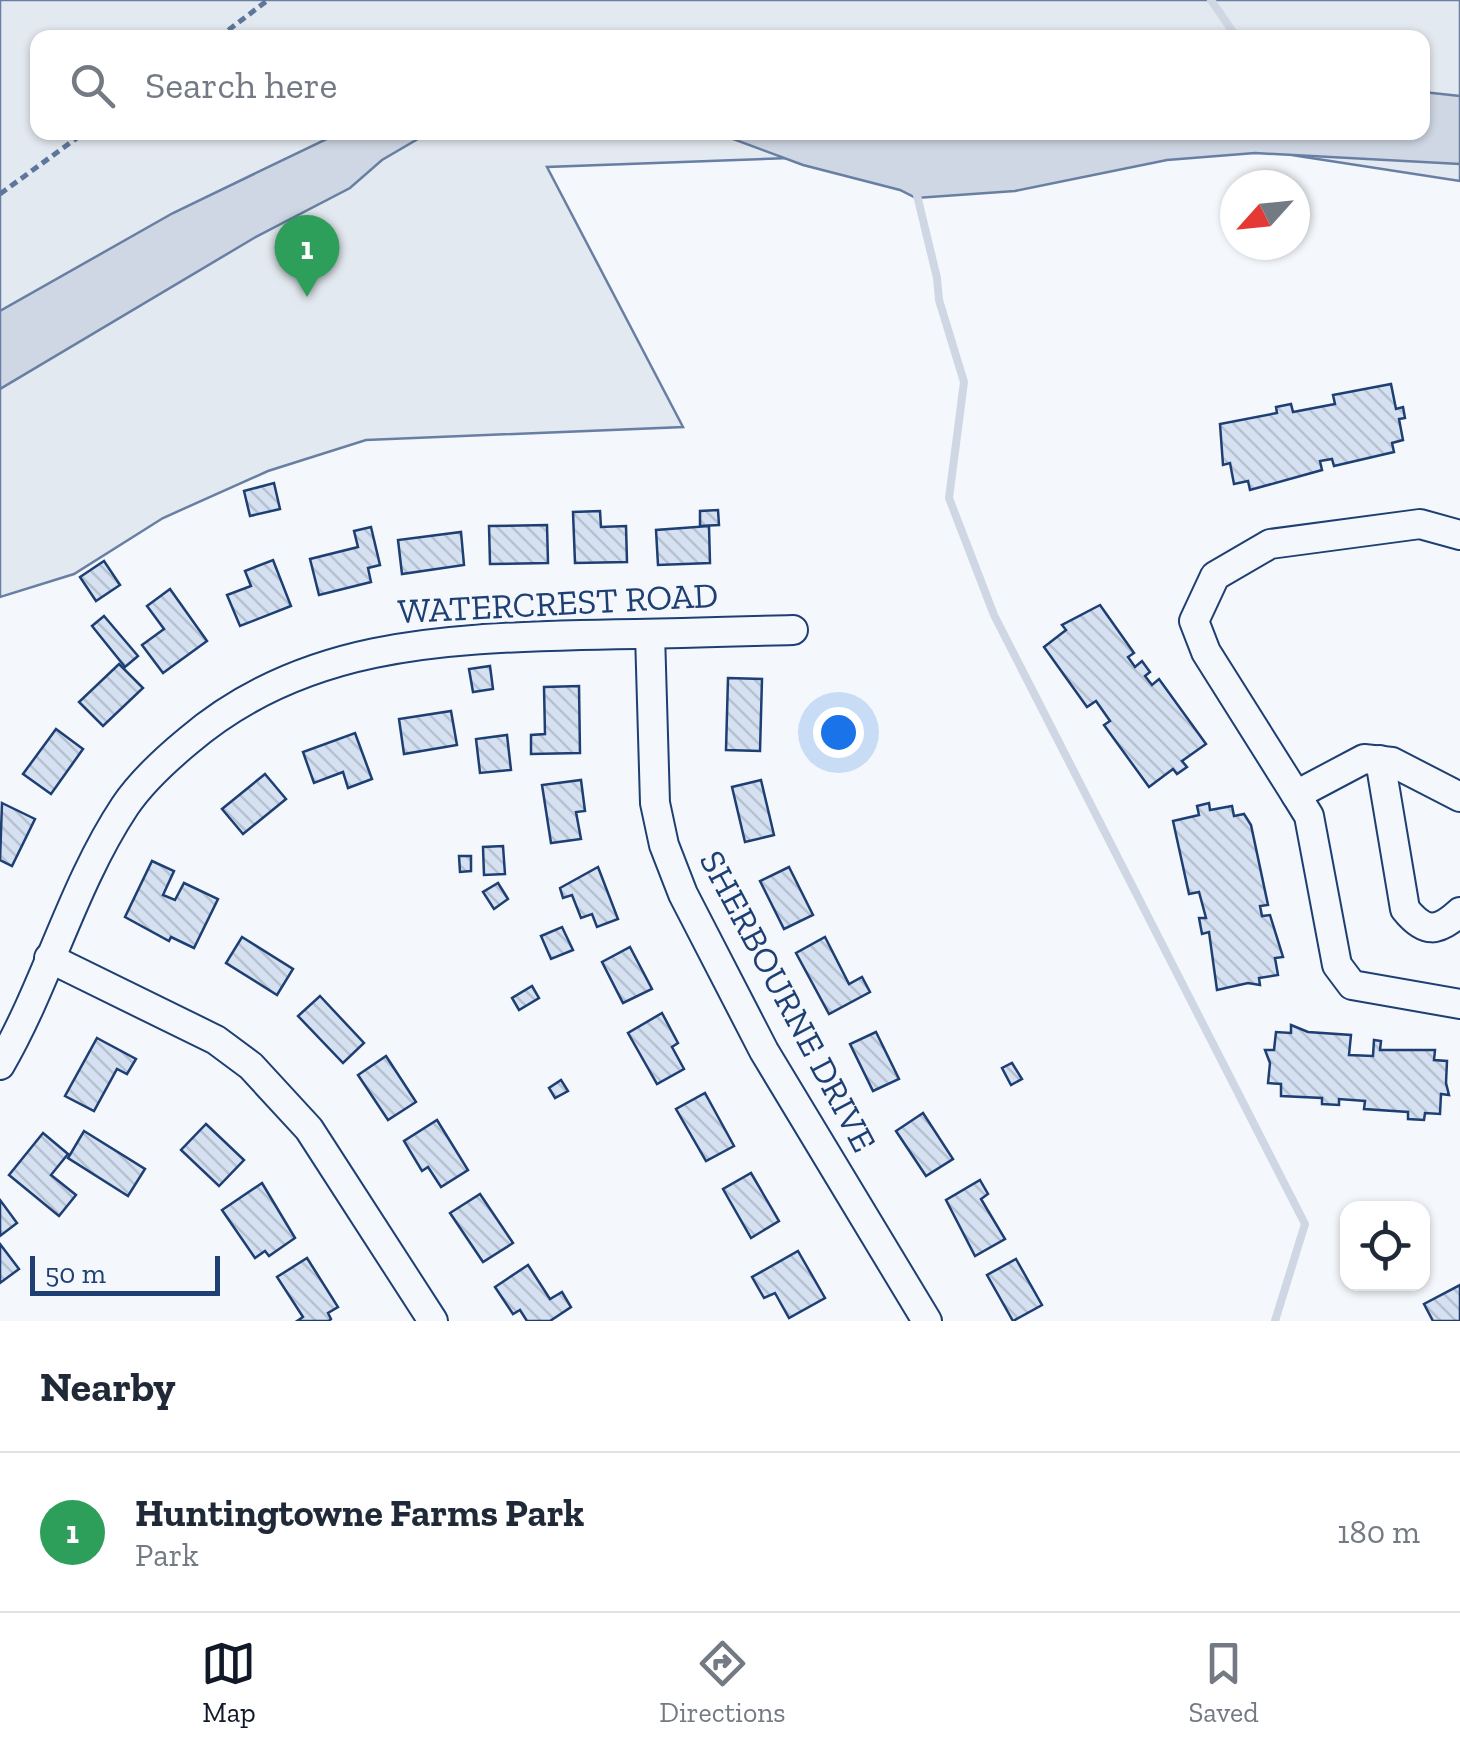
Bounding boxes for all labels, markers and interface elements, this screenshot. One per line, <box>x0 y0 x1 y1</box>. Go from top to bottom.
search box <box>30 30 1430 140</box>
icon: search <box>65 58 120 113</box>
text: Search here <box>145 62 337 108</box>
north arrow <box>1220 170 1310 260</box>
pin: 1 <box>274 214 340 297</box>
street label: WATERCREST ROAD <box>397 574 719 632</box>
your location <box>813 707 864 758</box>
street label: SHERBOURNE DRIVE <box>691 843 885 1159</box>
map controls <box>1340 1201 1430 1291</box>
button: locate <box>1340 1201 1430 1291</box>
scale bar <box>30 1251 220 1296</box>
text: 50 m <box>45 1257 106 1290</box>
text: Nearby <box>40 1361 176 1412</box>
text: Huntingtowne Farms Park <box>135 1490 584 1536</box>
text: 1 <box>66 1513 79 1551</box>
text: 180 m <box>1337 1513 1420 1551</box>
text: Park <box>135 1536 199 1574</box>
tab: Map <box>201 1636 256 1729</box>
tab: Directions <box>659 1636 786 1729</box>
tab: Saved <box>1188 1636 1259 1729</box>

